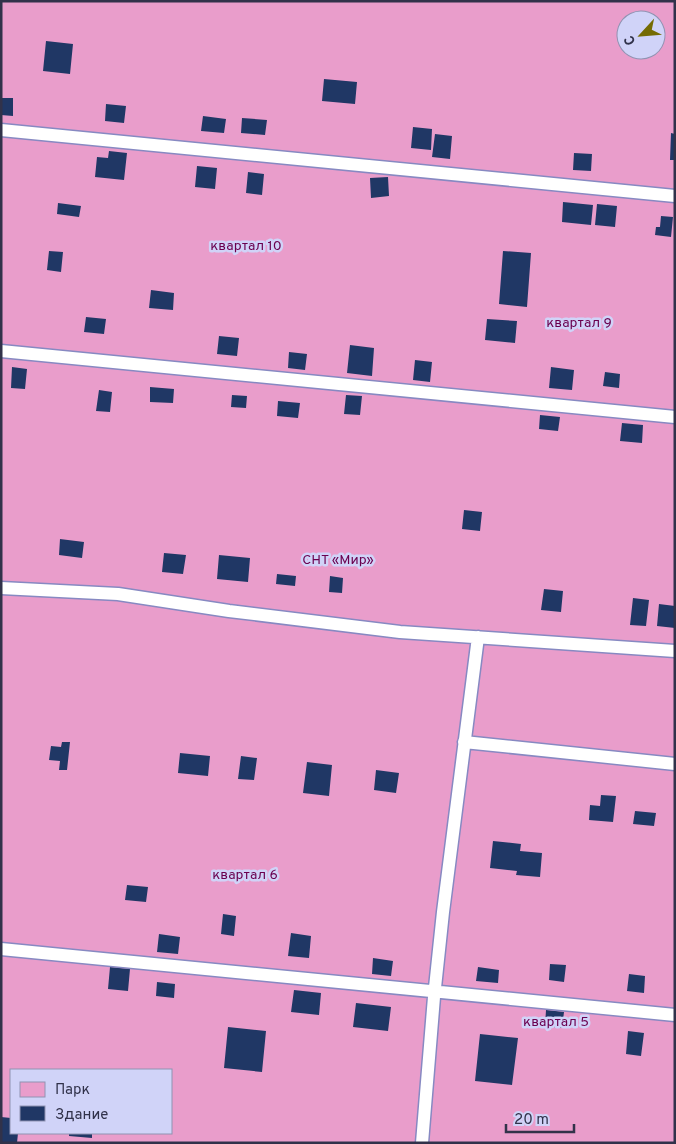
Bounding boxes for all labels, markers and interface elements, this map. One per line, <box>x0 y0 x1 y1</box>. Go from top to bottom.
north arrow <box>616 10 666 60</box>
text: С <box>621 32 640 48</box>
park label: квартал 10 <box>210 238 282 255</box>
park label: квартал 9 <box>546 315 612 332</box>
park label: СНТ «Мир» <box>302 552 374 569</box>
park label: квартал 6 <box>212 867 278 884</box>
park label: квартал 5 <box>523 1014 589 1031</box>
legend <box>10 1069 172 1134</box>
text: Парк <box>55 1081 90 1100</box>
scale bar <box>506 1102 574 1134</box>
text: Здание <box>55 1106 108 1125</box>
text: 20 m <box>514 1111 549 1130</box>

